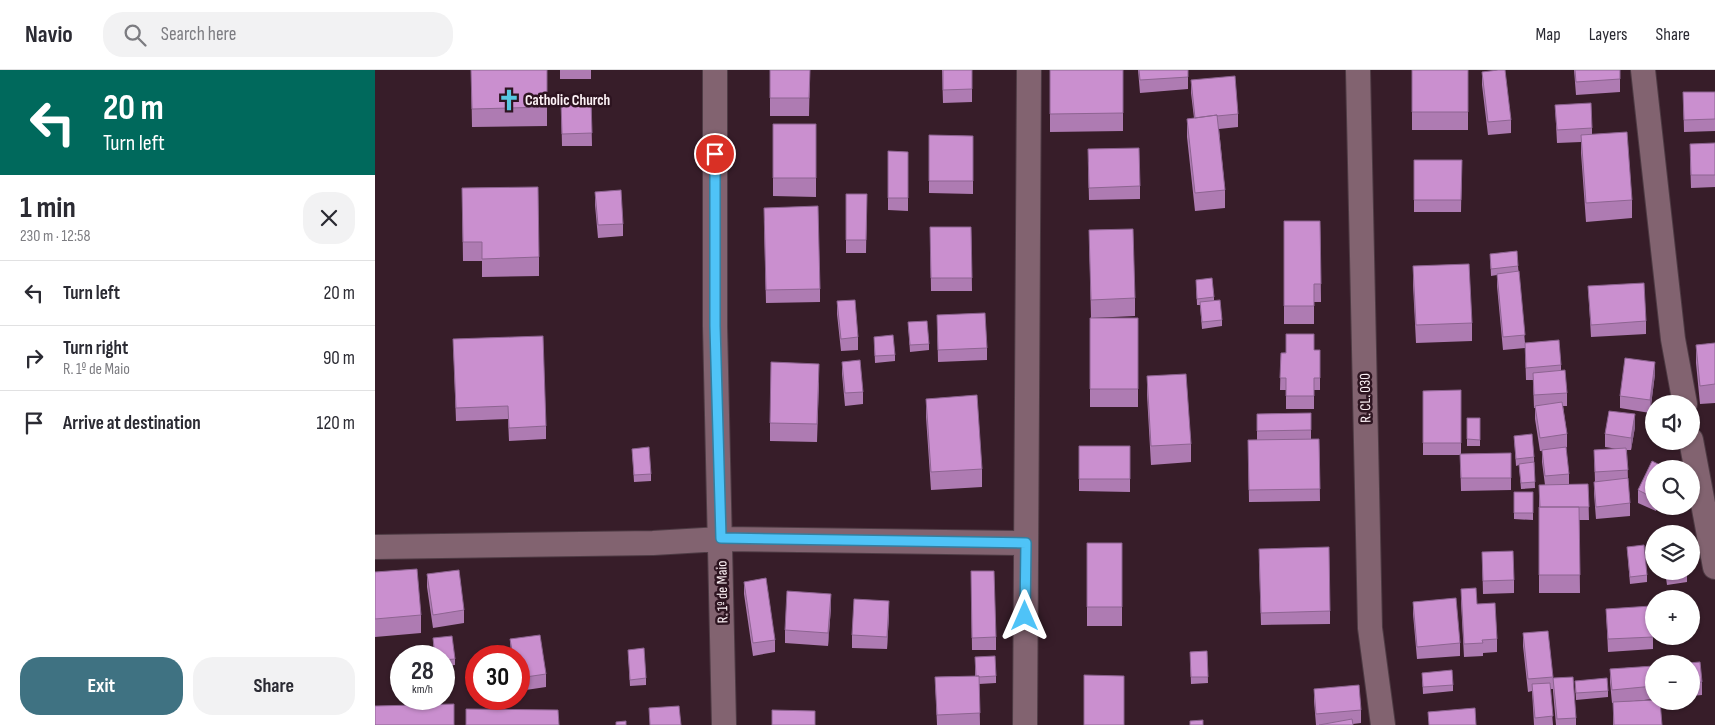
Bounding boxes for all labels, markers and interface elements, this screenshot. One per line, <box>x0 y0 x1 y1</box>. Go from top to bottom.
search box <box>103 12 453 57</box>
text: Navio <box>25 20 73 49</box>
icon: search <box>121 21 149 49</box>
text: Search here <box>161 23 236 46</box>
text: Map <box>1536 24 1561 45</box>
text: Layers <box>1589 24 1628 45</box>
text: Share <box>1656 24 1690 45</box>
text: 20 m <box>103 87 164 130</box>
church icon: Catholic Church <box>496 87 522 113</box>
icon: left <box>20 90 85 155</box>
place label: Catholic Church <box>525 91 610 110</box>
text: Turn left <box>103 130 165 157</box>
pin <box>694 133 736 175</box>
icon: arrive <box>701 140 729 168</box>
text: 1 min <box>20 190 76 226</box>
button: close <box>303 192 355 244</box>
text: 230 m · 12:58 <box>20 227 90 246</box>
icon: left <box>20 279 48 307</box>
text: Turn left <box>63 282 120 305</box>
text: 20 m <box>323 282 355 305</box>
text: Turn right <box>63 337 128 360</box>
icon: right <box>20 344 48 372</box>
text: 90 m <box>323 347 355 370</box>
text: R. 1º de Maio <box>63 360 130 379</box>
street label: R. CL. 030 <box>1356 373 1375 423</box>
map controls <box>1645 395 1700 710</box>
button: sound <box>1645 395 1700 450</box>
icon: arrive <box>20 409 48 437</box>
text: Arrive at destination <box>63 412 201 435</box>
text: 120 m <box>317 412 355 435</box>
button: search <box>1645 460 1700 515</box>
button: layers <box>1645 525 1700 580</box>
street label: R. 1º de Maio <box>712 560 733 623</box>
position arrow <box>998 589 1050 641</box>
button: + <box>1645 590 1700 645</box>
speed limit sign: 30 <box>465 645 530 710</box>
button: − <box>1645 655 1700 710</box>
text: 28 <box>411 656 434 687</box>
button: Exit <box>20 657 183 715</box>
button: Share <box>193 657 355 715</box>
text: km/h <box>412 682 433 697</box>

